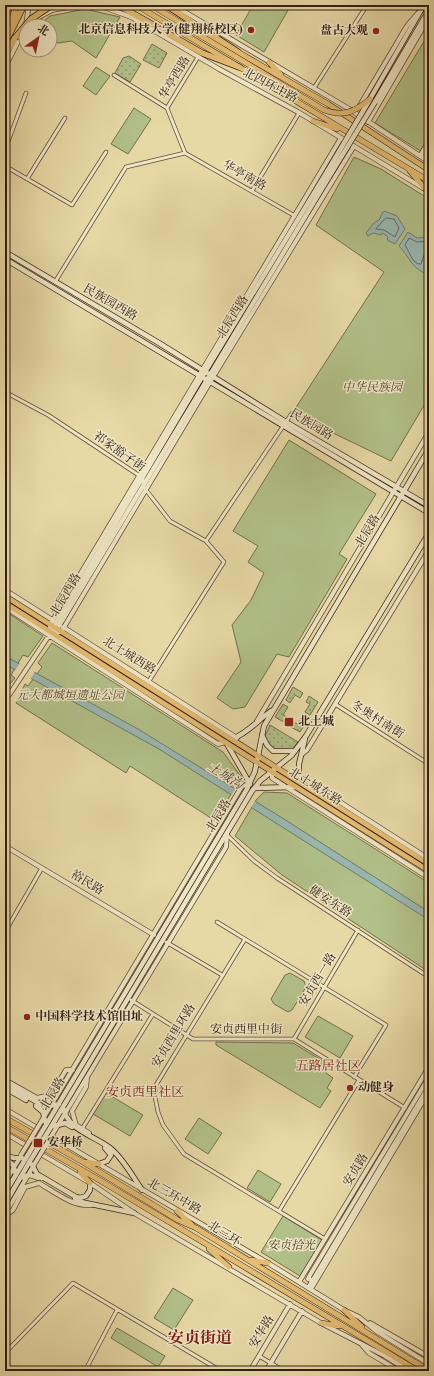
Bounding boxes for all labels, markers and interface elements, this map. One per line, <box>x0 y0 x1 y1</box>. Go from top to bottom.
north arrow <box>18 18 58 58</box>
text: 北 <box>35 22 51 38</box>
place label: 北京信息科技大学(健翔桥校区) <box>78 22 243 36</box>
place label: 盘古大观 <box>320 23 368 37</box>
marker: 北京信息科技大学(健翔桥校区) <box>246 25 256 35</box>
marker: 盘古大观 <box>371 26 381 36</box>
street label: 华亭西路 <box>156 53 193 102</box>
street label: 北四环中路 <box>241 65 300 105</box>
street label: 华亭南路 <box>220 157 269 193</box>
street label: 民族园西路 <box>81 281 140 323</box>
street label: 北辰西路 <box>213 292 251 341</box>
park label: 中华民族园 <box>342 380 404 394</box>
street label: 民族园路 <box>287 406 336 443</box>
street label: 祁家豁子街 <box>91 428 149 475</box>
street label: 北辰路 <box>352 511 382 550</box>
street label: 北辰西路 <box>47 570 84 619</box>
street label: 北土城西路 <box>100 633 159 677</box>
park label: 元大都城垣遗址公园 <box>16 688 126 702</box>
street label: 冬奥村南街 <box>348 697 408 742</box>
place label: 北土城 <box>298 714 334 728</box>
marker: 北土城 <box>283 716 295 728</box>
water label: 土城沟 <box>205 759 247 793</box>
street label: 北土城东路 <box>286 764 345 808</box>
street label: 北辰路 <box>203 796 233 835</box>
street label: 裕民路 <box>68 867 107 897</box>
street label: 健安东路 <box>307 882 354 920</box>
street label: 安贞西一路 <box>296 950 339 1009</box>
street label: 安贞西里环路 <box>149 1001 198 1070</box>
place label: 中国科学技术馆旧址 <box>35 1009 143 1023</box>
marker: 中国科学技术馆旧址 <box>22 1012 32 1022</box>
street label: 安贞西里中街 <box>210 1022 283 1036</box>
district label: 五路居社区 <box>295 1059 361 1073</box>
street label: 北辰路 <box>37 1074 67 1113</box>
place label: 动健身 <box>358 1080 394 1094</box>
marker: 动健身 <box>345 1083 355 1093</box>
district label: 安贞西里社区 <box>106 1085 184 1099</box>
place label: 安华桥 <box>47 1135 83 1149</box>
marker: 安华桥 <box>32 1137 44 1149</box>
street label: 安贞路 <box>340 1150 370 1189</box>
street label: 北三环中路 <box>145 1175 204 1217</box>
street label: 北三环 <box>206 1219 243 1249</box>
park label: 安贞拾光 <box>267 1238 316 1252</box>
street label: 安华路 <box>246 1312 276 1351</box>
district label: 安贞街道 <box>168 1328 232 1347</box>

